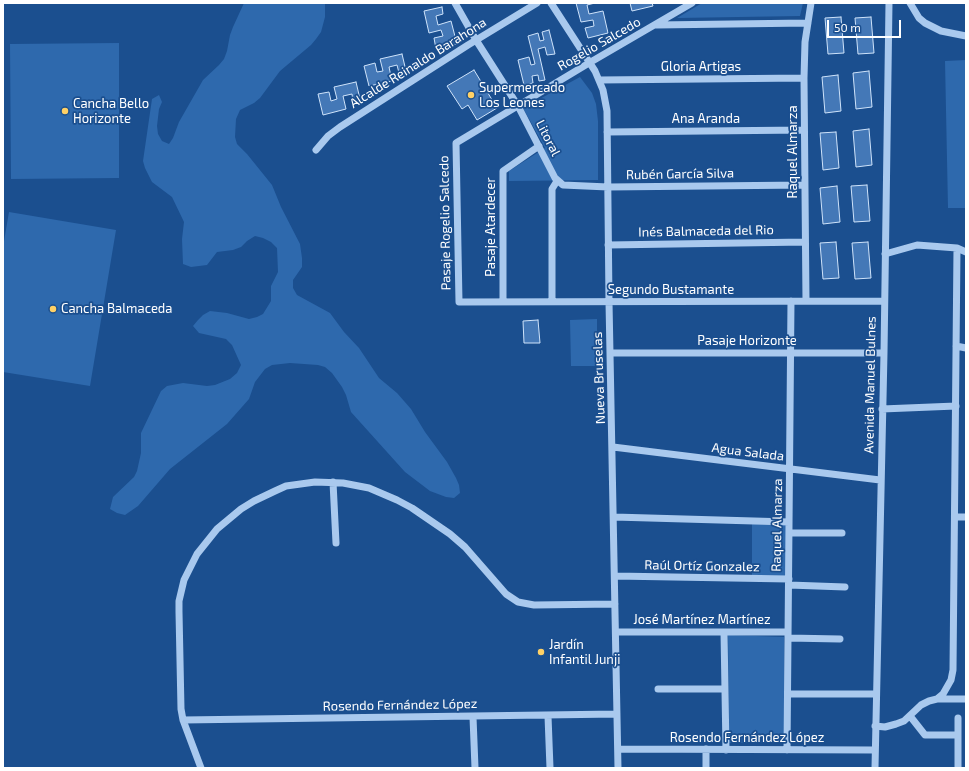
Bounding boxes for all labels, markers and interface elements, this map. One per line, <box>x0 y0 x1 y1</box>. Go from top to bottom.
scale bar <box>829 12 903 38</box>
street label: Alcalde Reinaldo Barahona <box>347 14 489 112</box>
street label: Rogelio Salcedo <box>555 14 643 74</box>
text: 50 m <box>834 20 861 34</box>
street label: Gloria Artigas <box>661 59 741 75</box>
place label: Supermercado Los Leones <box>479 80 565 111</box>
marker: Supermercado Los Leones <box>466 90 476 100</box>
place label: Cancha Bello Horizonte <box>73 96 149 127</box>
street label: Raquel Almarza <box>785 105 801 199</box>
marker: Cancha Bello Horizonte <box>60 106 70 116</box>
street label: Ana Aranda <box>672 111 740 127</box>
street label: Litoral <box>532 117 564 159</box>
street label: Pasaje Rogelio Salcedo <box>436 155 454 291</box>
street label: Rubén García Silva <box>626 165 734 183</box>
street label: Pasaje Atardecer <box>483 177 499 277</box>
street label: Inés Balmaceda del Rio <box>638 222 774 240</box>
street label: Segundo Bustamante <box>608 282 734 298</box>
place label: Cancha Balmaceda <box>61 301 172 317</box>
marker: Cancha Balmaceda <box>48 304 58 314</box>
street label: Avenida Manuel Bulnes <box>861 316 879 454</box>
street label: Nueva Bruselas <box>590 332 608 424</box>
street label: Pasaje Horizonte <box>697 333 797 349</box>
street label: Agua Salada <box>711 440 785 464</box>
street label: Raquel Almarza <box>768 478 786 572</box>
street label: Raúl Ortíz Gonzalez <box>644 557 760 575</box>
street label: José Martínez Martínez <box>633 612 771 628</box>
place label: Jardín Infantil Junji <box>549 637 620 668</box>
marker: Jardín Infantil Junji <box>536 647 546 657</box>
street label: Rosendo Fernández López <box>323 696 477 714</box>
street label: Rosendo Fernández López <box>670 730 824 746</box>

